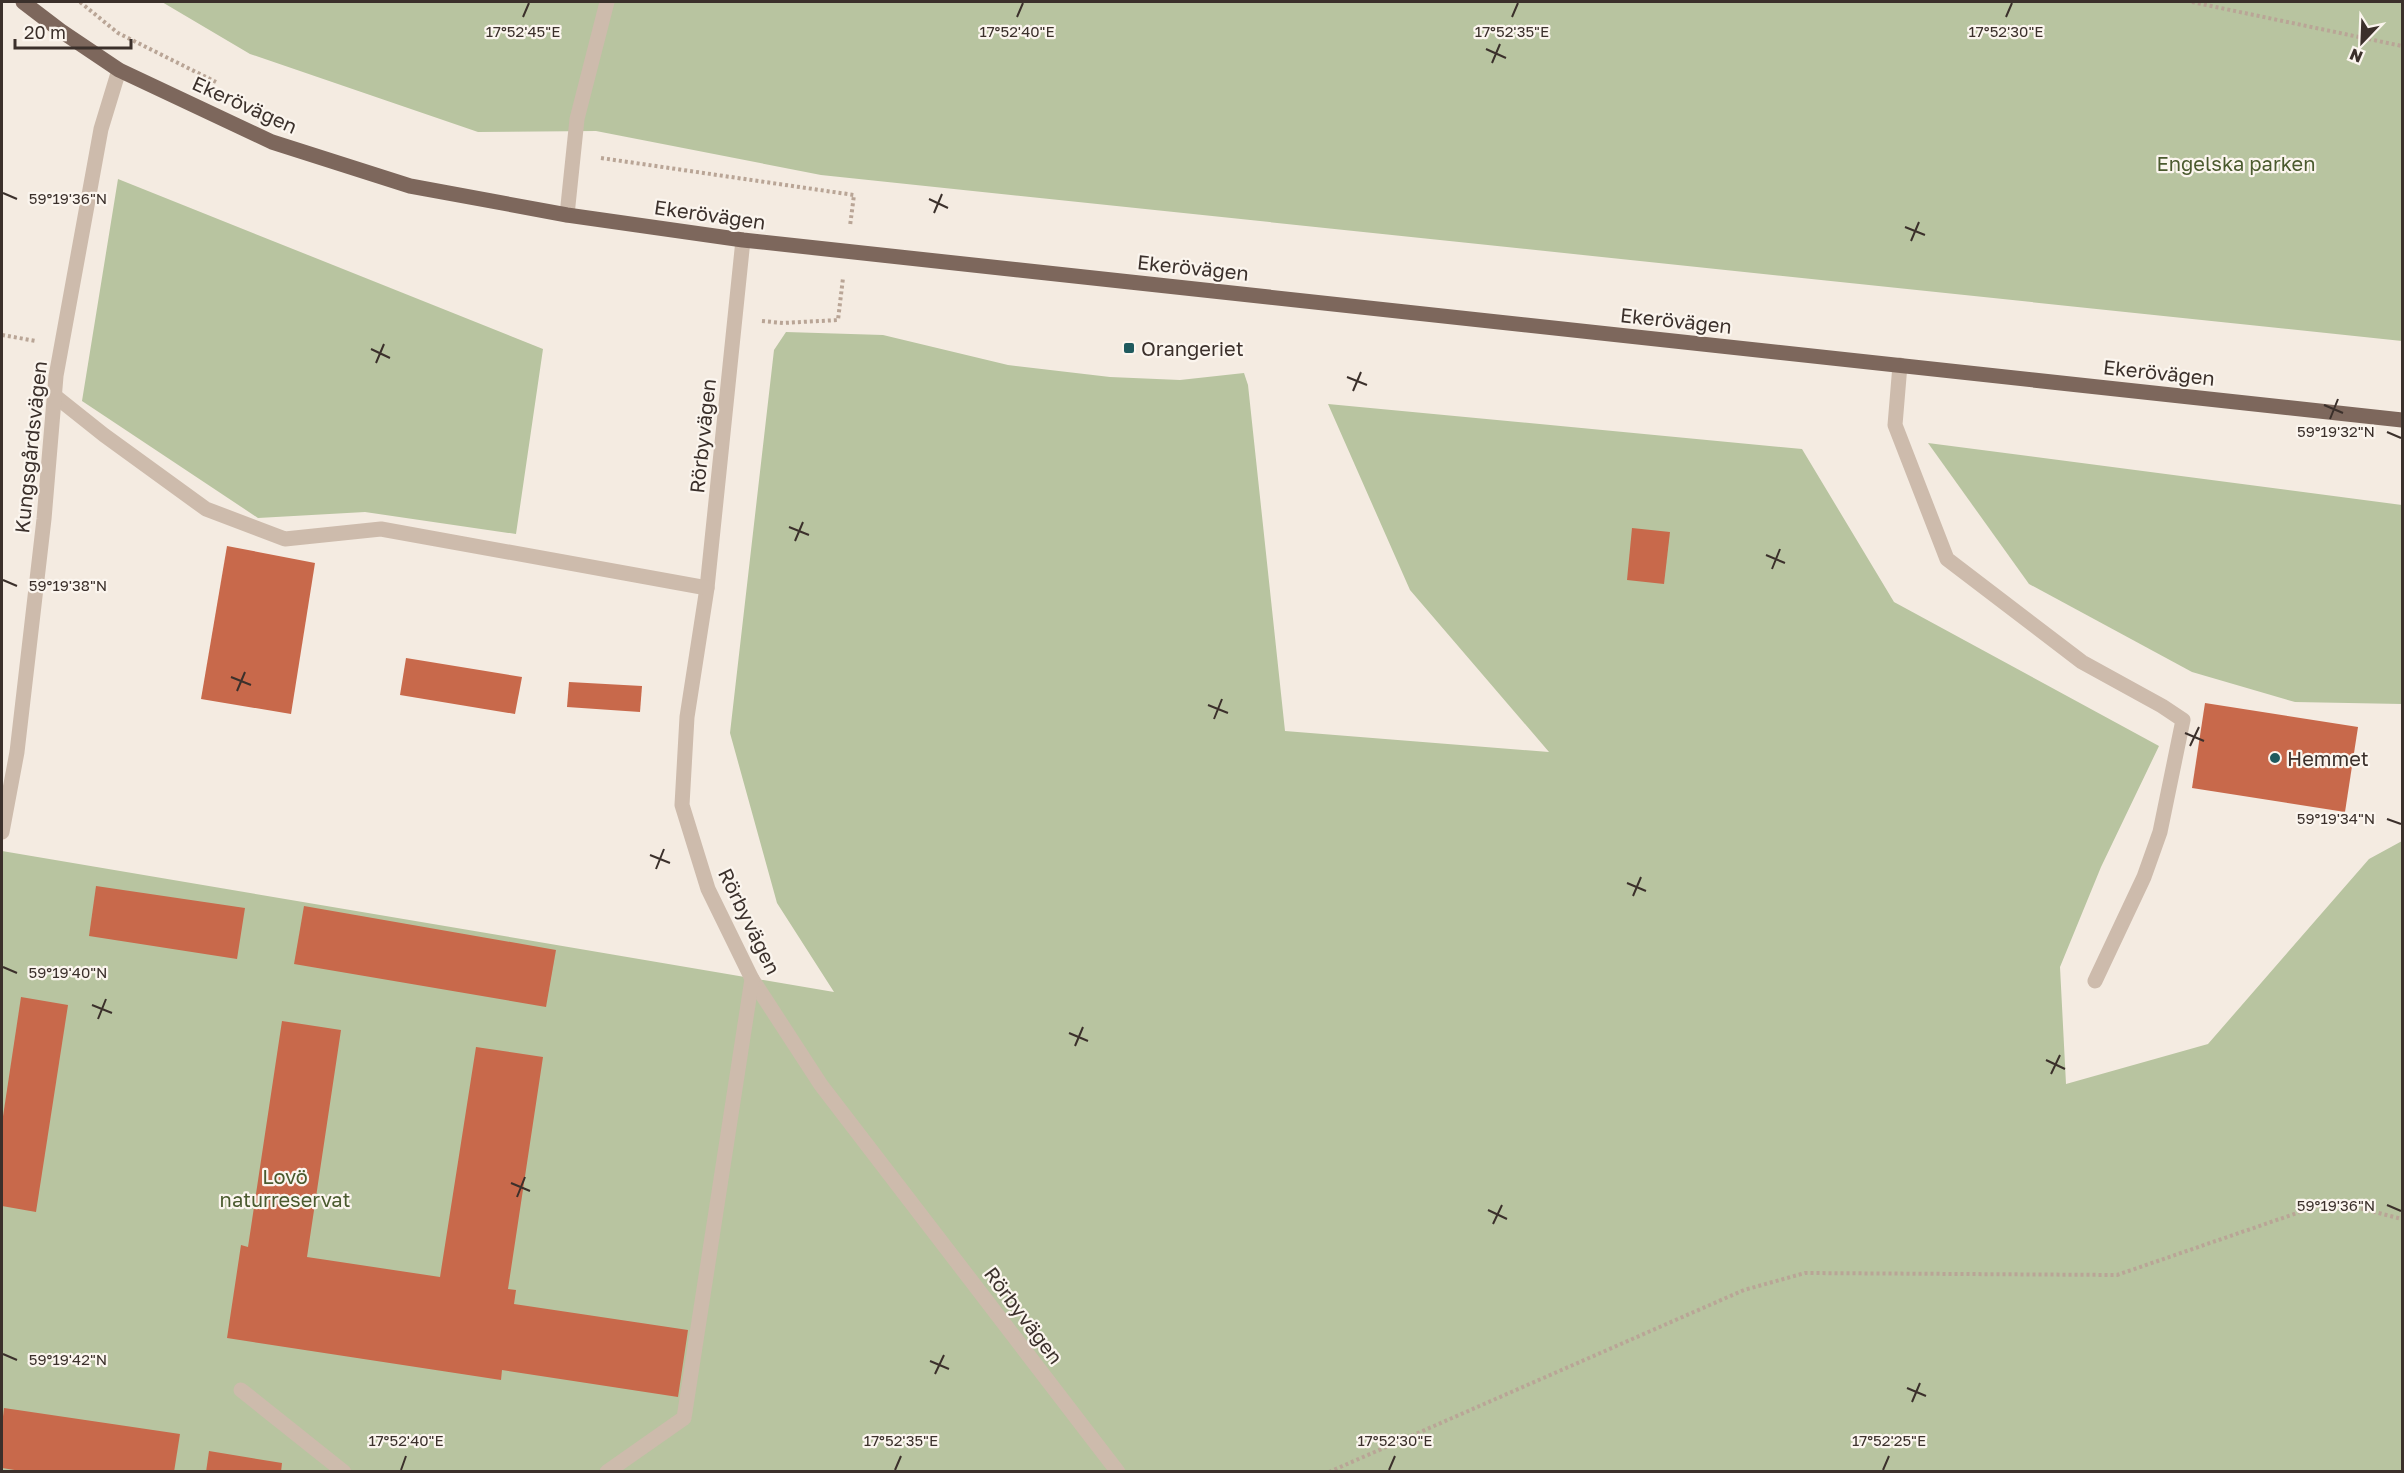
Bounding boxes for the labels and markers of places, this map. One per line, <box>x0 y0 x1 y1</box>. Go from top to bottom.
place label: Orangeriet <box>1141 336 1244 360</box>
marker: Orangeriet <box>1122 341 1136 355</box>
place label: Hemmet <box>2287 746 2369 770</box>
marker: Hemmet <box>2268 751 2282 765</box>

